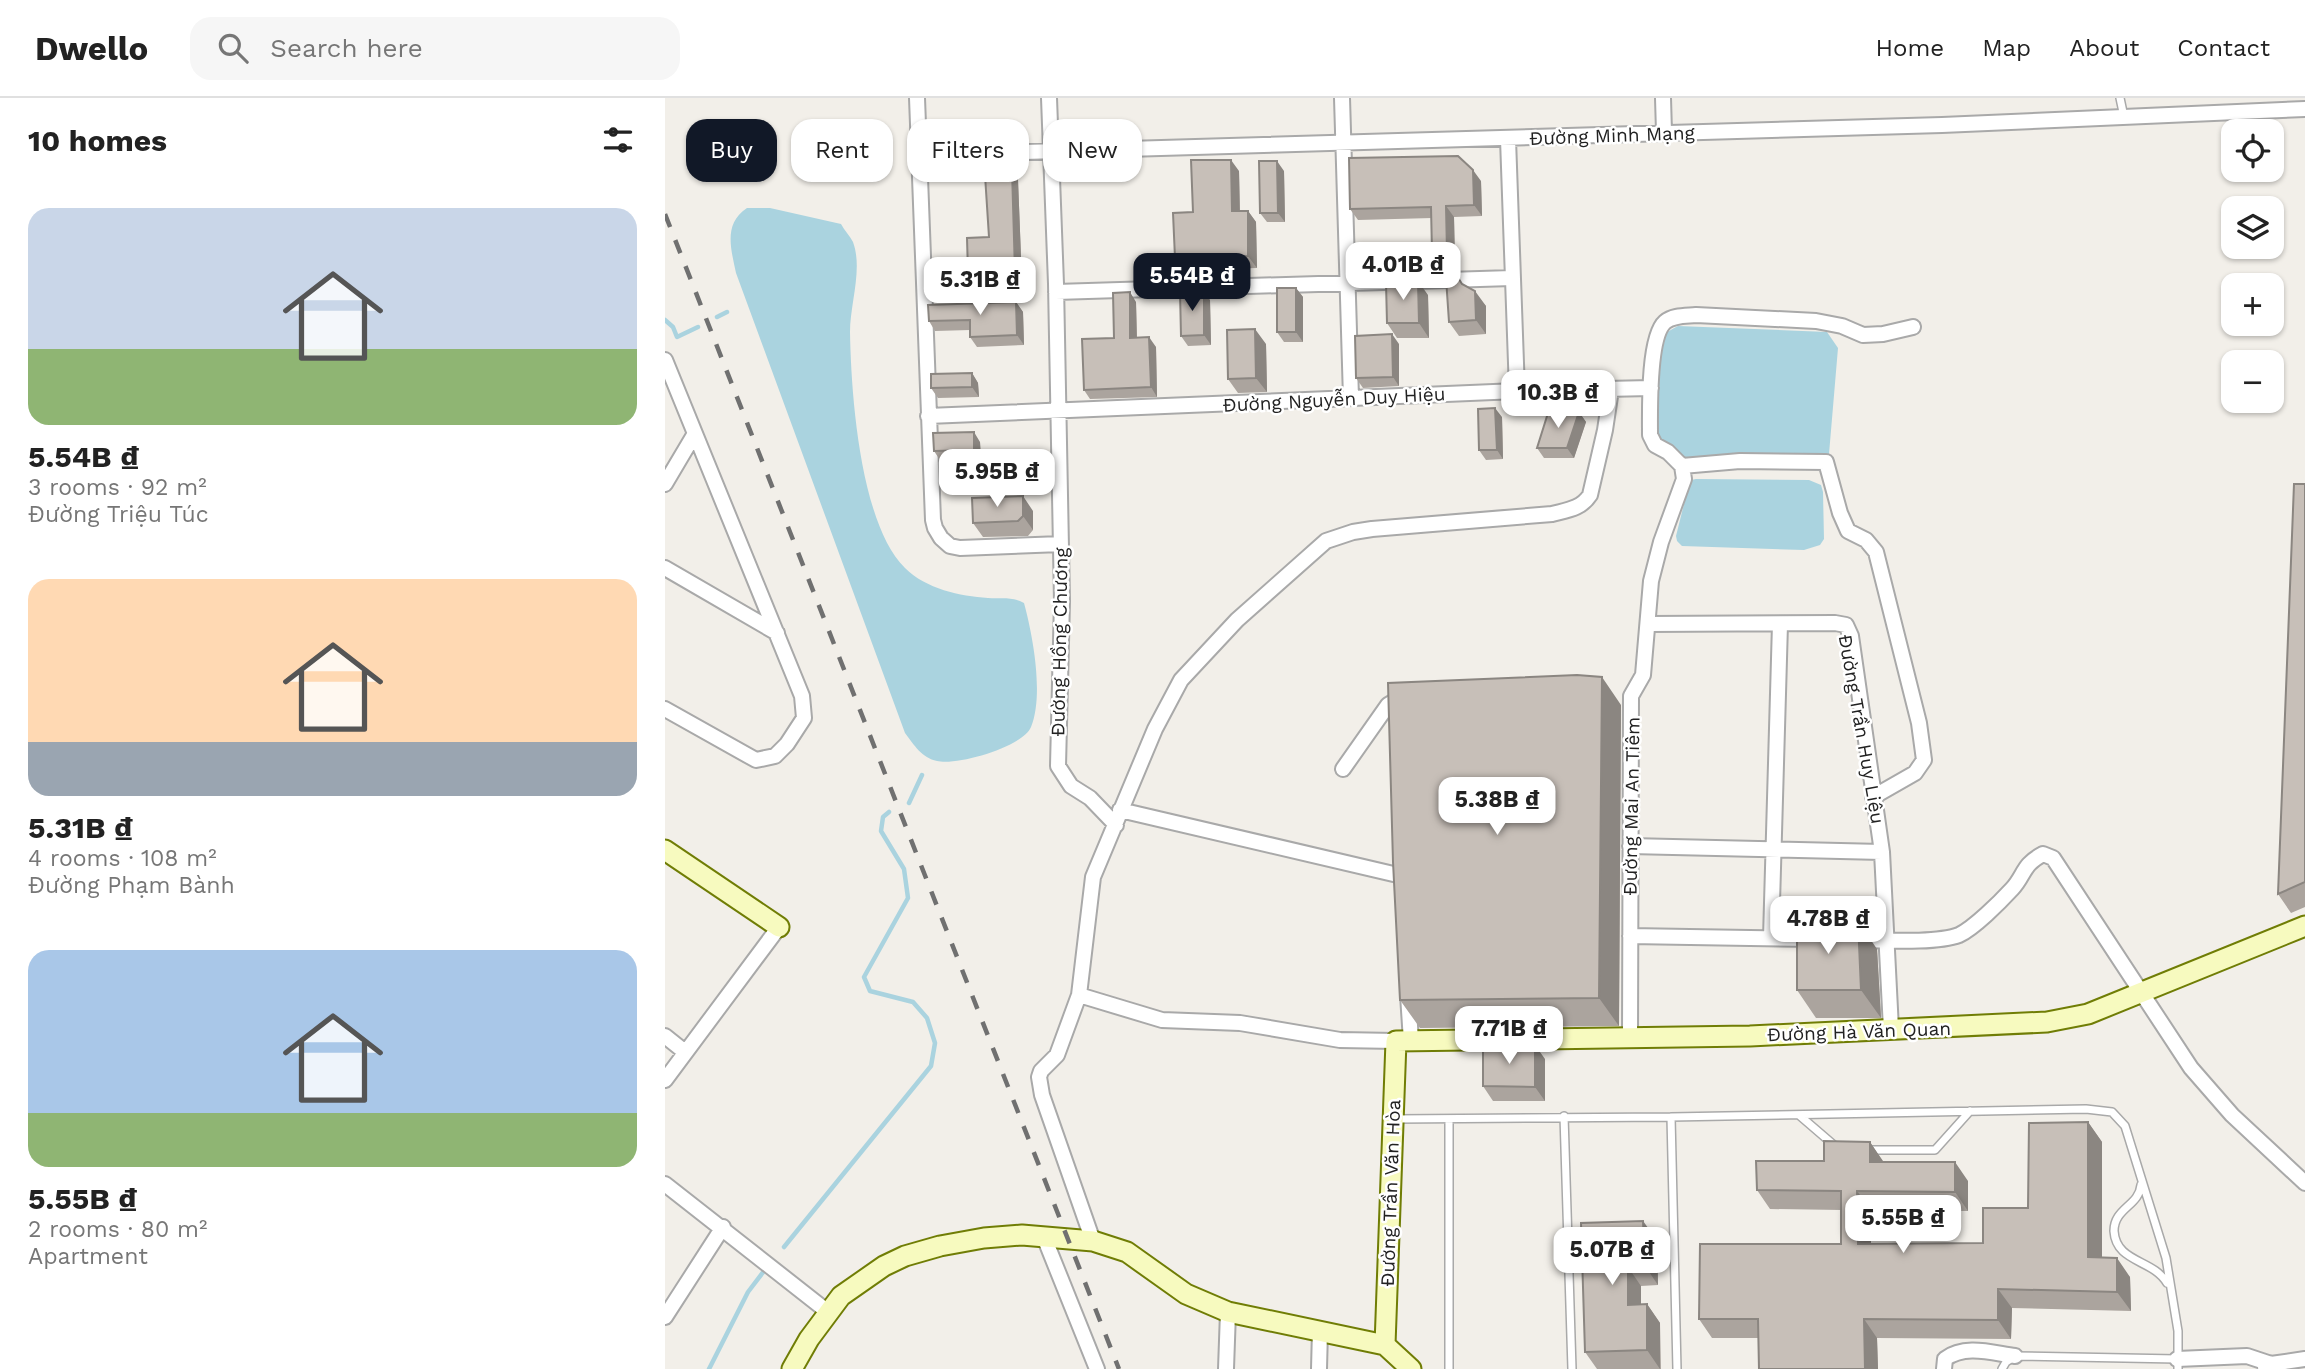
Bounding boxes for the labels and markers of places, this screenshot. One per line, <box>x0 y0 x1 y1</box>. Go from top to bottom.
pin: 4.01B ₫ <box>1338 242 1468 302</box>
pin: 5.54B ₫ <box>1127 254 1257 313</box>
pin: 5.31B ₫ <box>915 258 1045 317</box>
pin: 10.3B ₫ <box>1493 370 1623 430</box>
pin: 5.95B ₫ <box>932 450 1062 509</box>
pin: 5.38B ₫ <box>1432 778 1562 837</box>
pin: 4.78B ₫ <box>1763 896 1893 956</box>
pin: 7.71B ₫ <box>1444 1006 1574 1066</box>
pin: 5.55B ₫ <box>1838 1196 1968 1255</box>
pin: 5.07B ₫ <box>1547 1228 1677 1287</box>

